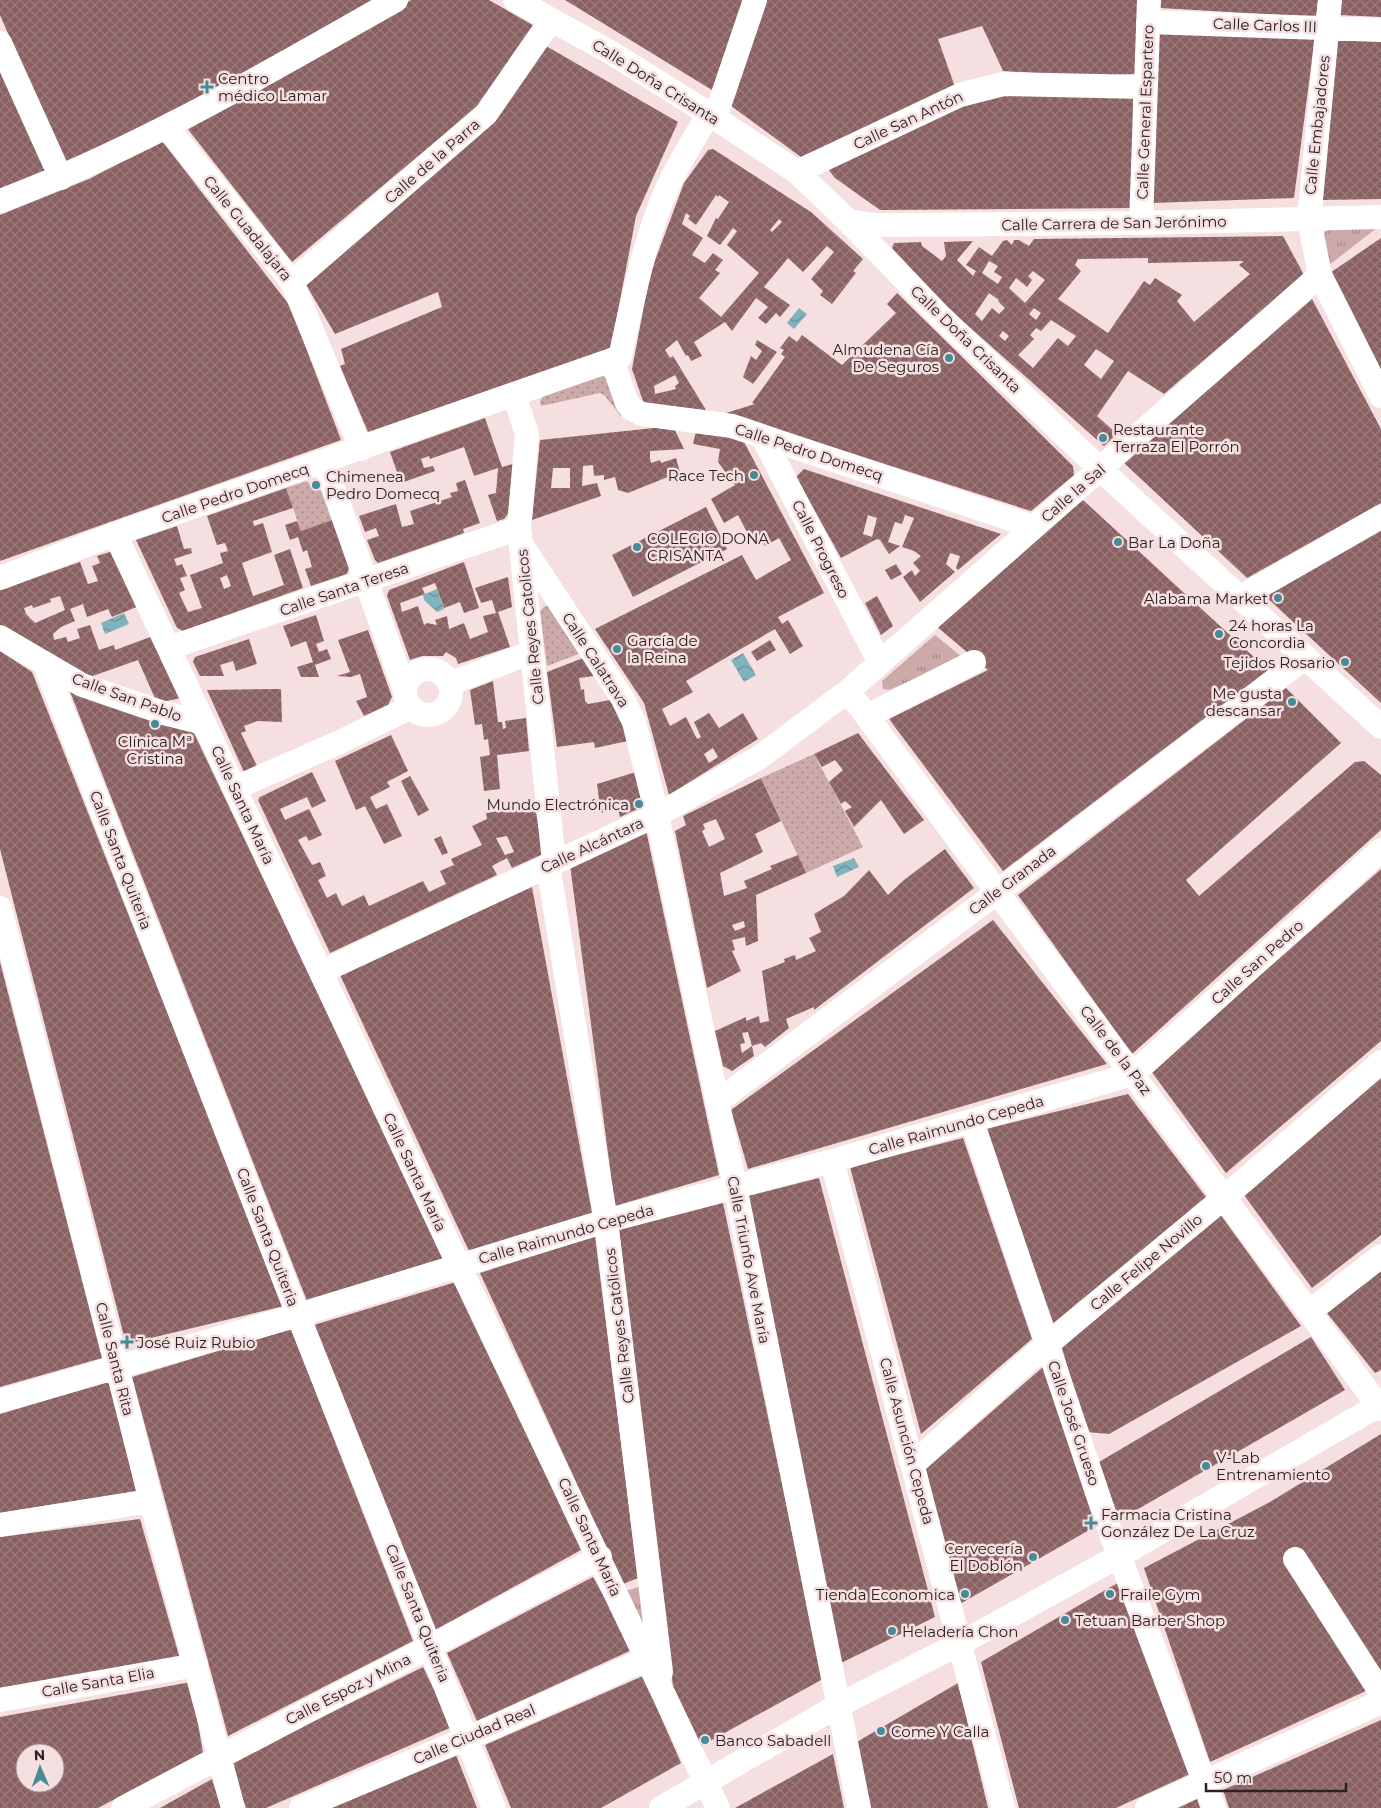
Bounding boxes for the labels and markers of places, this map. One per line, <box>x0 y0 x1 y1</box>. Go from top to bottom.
place label: Centro médico Lamar <box>218 69 327 105</box>
marker: Centro médico Lamar <box>200 80 214 94</box>
place label: Almudena Cía De Seguros <box>833 340 939 376</box>
marker: Almudena Cía De Seguros <box>943 352 955 364</box>
place label: Restaurante Terraza El Porrón <box>1113 420 1240 456</box>
marker: Restaurante Terraza El Porrón <box>1097 432 1109 444</box>
place label: Race Tech <box>668 466 744 485</box>
place label: Chimenea Pedro Domecq <box>326 467 440 503</box>
marker: Race Tech <box>748 469 760 481</box>
marker: Chimenea Pedro Domecq <box>310 479 322 491</box>
place label: COLEGIO DONA CRISANTA <box>647 529 769 565</box>
place label: Bar La Doña <box>1128 533 1221 552</box>
marker: Bar La Doña <box>1112 536 1124 548</box>
marker: COLEGIO DONA CRISANTA <box>631 541 643 553</box>
place label: Alabama Market <box>1144 589 1268 608</box>
marker: Alabama Market <box>1272 592 1284 604</box>
place label: 24 horas La Concordia <box>1229 616 1314 652</box>
marker: 24 horas La Concordia <box>1213 628 1225 640</box>
place label: García de la Reina <box>627 631 698 667</box>
marker: García de la Reina <box>611 643 623 655</box>
place label: Tejidos Rosario <box>1224 653 1335 672</box>
marker: Tejidos Rosario <box>1339 656 1351 668</box>
place label: Me gusta descansar <box>1206 684 1282 720</box>
marker: Me gusta descansar <box>1286 696 1298 708</box>
marker: Clínica Mª Cristina <box>149 718 161 730</box>
place label: Clínica Mª Cristina <box>118 732 192 768</box>
place label: Mundo Electrónica <box>486 795 629 814</box>
marker: Mundo Electrónica <box>633 798 645 810</box>
place label: José Ruiz Rubio <box>136 1333 255 1352</box>
marker: José Ruiz Rubio <box>121 1336 133 1348</box>
place label: V-Lab Entrenamiento <box>1216 1448 1331 1484</box>
marker: V-Lab Entrenamiento <box>1200 1460 1212 1472</box>
place label: Farmacia Cristina González De La Cruz <box>1101 1505 1255 1541</box>
marker: Farmacia Cristina González De La Cruz <box>1085 1517 1097 1529</box>
place label: Cervecería El Doblón <box>944 1539 1023 1575</box>
marker: Cervecería El Doblón <box>1027 1551 1039 1563</box>
place label: Tienda Economica <box>816 1585 955 1604</box>
place label: Fraile Gym <box>1120 1585 1200 1604</box>
marker: Tienda Economica <box>959 1588 971 1600</box>
marker: Fraile Gym <box>1104 1588 1116 1600</box>
place label: Tetuan Barber Shop <box>1075 1611 1225 1630</box>
marker: Tetuan Barber Shop <box>1059 1614 1071 1626</box>
place label: Heladería Chon <box>902 1622 1018 1641</box>
marker: Heladería Chon <box>886 1625 898 1637</box>
place label: Come Y Calla <box>891 1722 989 1741</box>
marker: Come Y Calla <box>875 1725 887 1737</box>
place label: Banco Sabadell <box>715 1731 831 1750</box>
marker: Banco Sabadell <box>699 1734 711 1746</box>

